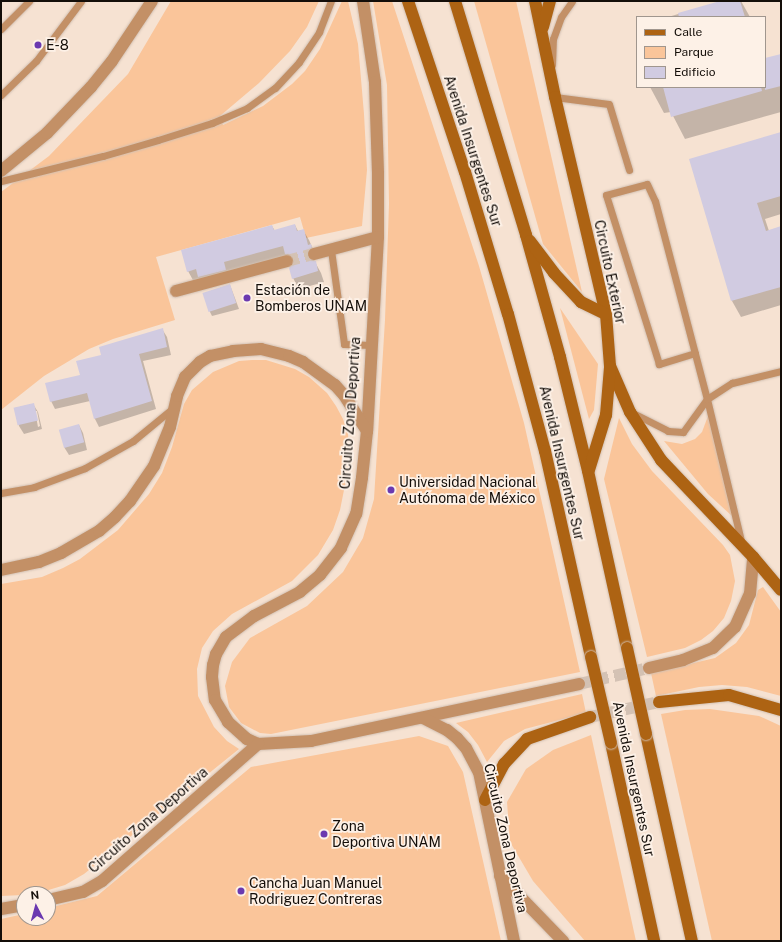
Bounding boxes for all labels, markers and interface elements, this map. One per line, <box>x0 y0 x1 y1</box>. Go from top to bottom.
legend <box>636 16 766 88</box>
text: Calle <box>674 25 702 39</box>
place label: E-8 <box>46 37 69 53</box>
marker: E-8 <box>33 40 43 50</box>
text: Parque <box>674 45 714 59</box>
text: Edificio <box>674 65 716 79</box>
street label: Avenida Insurgentes Sur <box>441 73 505 229</box>
street label: Circuito Exterior <box>591 218 629 326</box>
place label: Estación de Bomberos UNAM <box>255 282 367 314</box>
marker: Estación de Bomberos UNAM <box>242 293 252 303</box>
street label: Circuito Zona Deportiva <box>336 336 364 490</box>
street label: Avenida Insurgentes Sur <box>536 384 588 542</box>
place label: Universidad Nacional Autónoma de México <box>399 474 536 506</box>
marker: Universidad Nacional Autónoma de México <box>386 485 396 495</box>
street label: Avenida Insurgentes Sur <box>609 700 659 858</box>
street label: Circuito Zona Deportiva <box>481 762 531 914</box>
street label: Circuito Zona Deportiva <box>85 763 211 877</box>
place label: Zona Deportiva UNAM <box>332 818 441 850</box>
marker: Zona Deportiva UNAM <box>319 829 329 839</box>
place label: Cancha Juan Manuel Rodriguez Contreras <box>249 875 382 908</box>
north arrow <box>16 886 56 926</box>
marker: Cancha Juan Manuel Rodriguez Contreras <box>236 886 246 896</box>
text: N <box>30 889 40 901</box>

